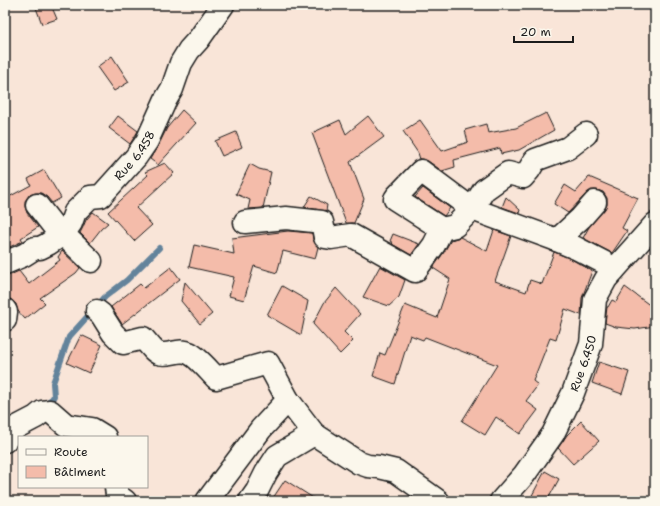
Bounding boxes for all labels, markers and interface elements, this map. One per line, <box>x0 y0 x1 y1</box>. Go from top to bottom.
scale bar <box>514 18 573 44</box>
text: 20 m <box>520 24 551 40</box>
street label: Rue 6.458 <box>111 128 159 184</box>
street label: Rue 6.450 <box>566 335 600 394</box>
legend <box>18 436 148 488</box>
text: Route <box>54 444 88 460</box>
text: Bâtiment <box>54 464 106 480</box>

